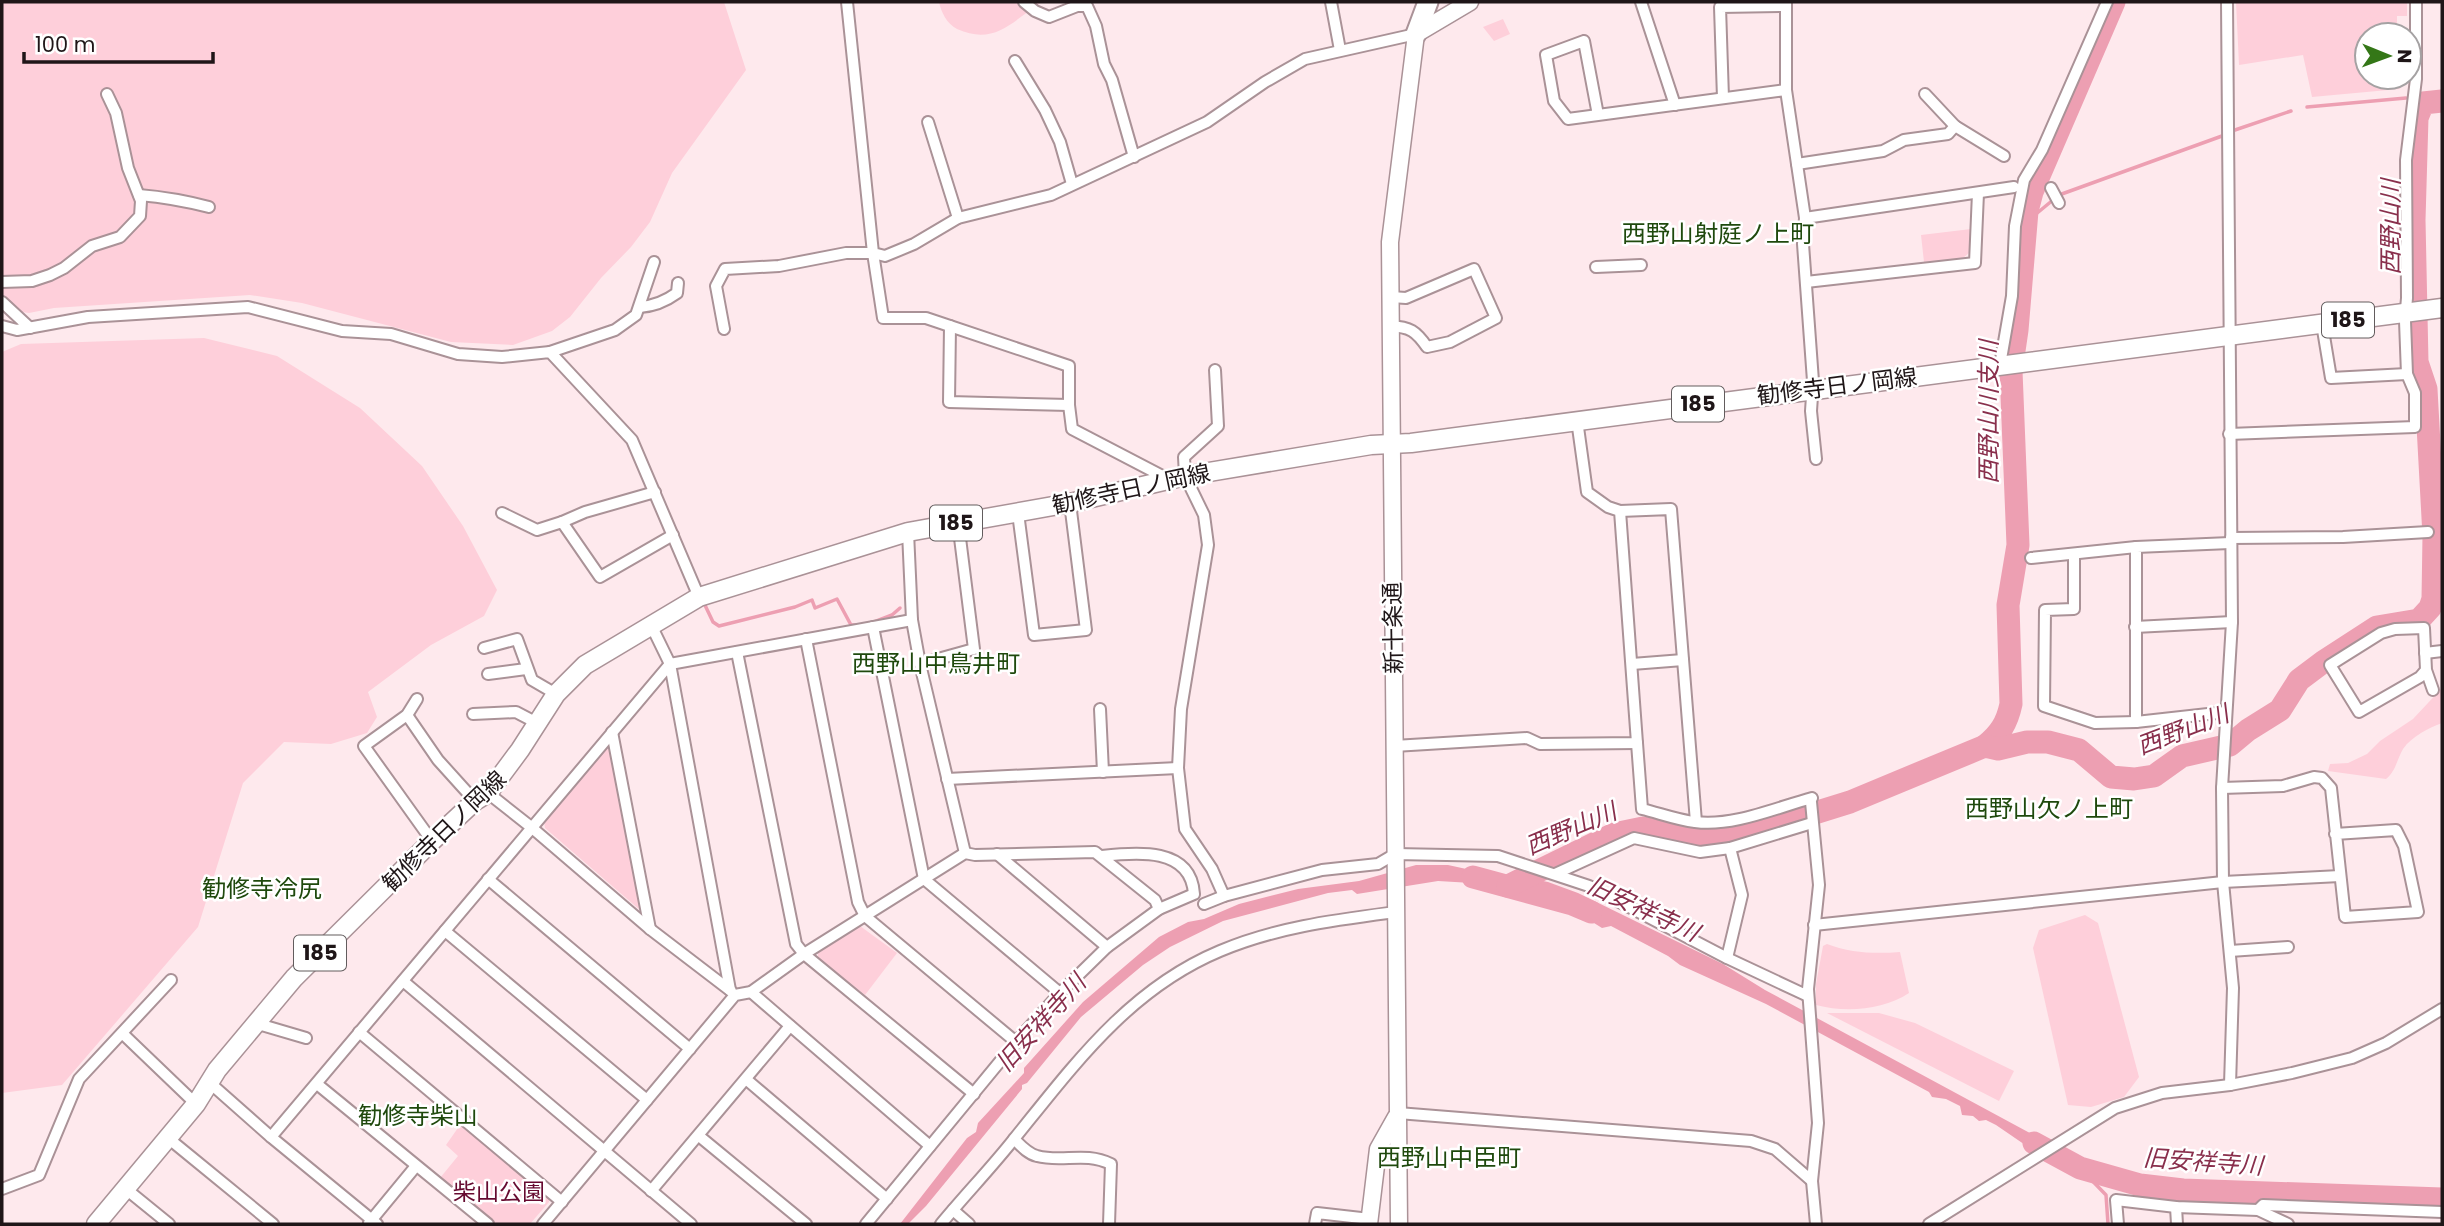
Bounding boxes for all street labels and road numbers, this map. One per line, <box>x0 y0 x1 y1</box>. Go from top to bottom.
road number: 185 <box>2322 302 2374 338</box>
street label: 勧修寺日ノ岡線 <box>1755 360 1919 412</box>
road number: 185 <box>1672 386 1724 422</box>
street label: 勧修寺日ノ岡線 <box>1049 457 1213 521</box>
road number: 185 <box>930 505 982 540</box>
street label: 新十条通 <box>1376 582 1410 674</box>
street label: 勧修寺日ノ岡線 <box>375 764 513 898</box>
road number: 185 <box>294 936 346 970</box>

